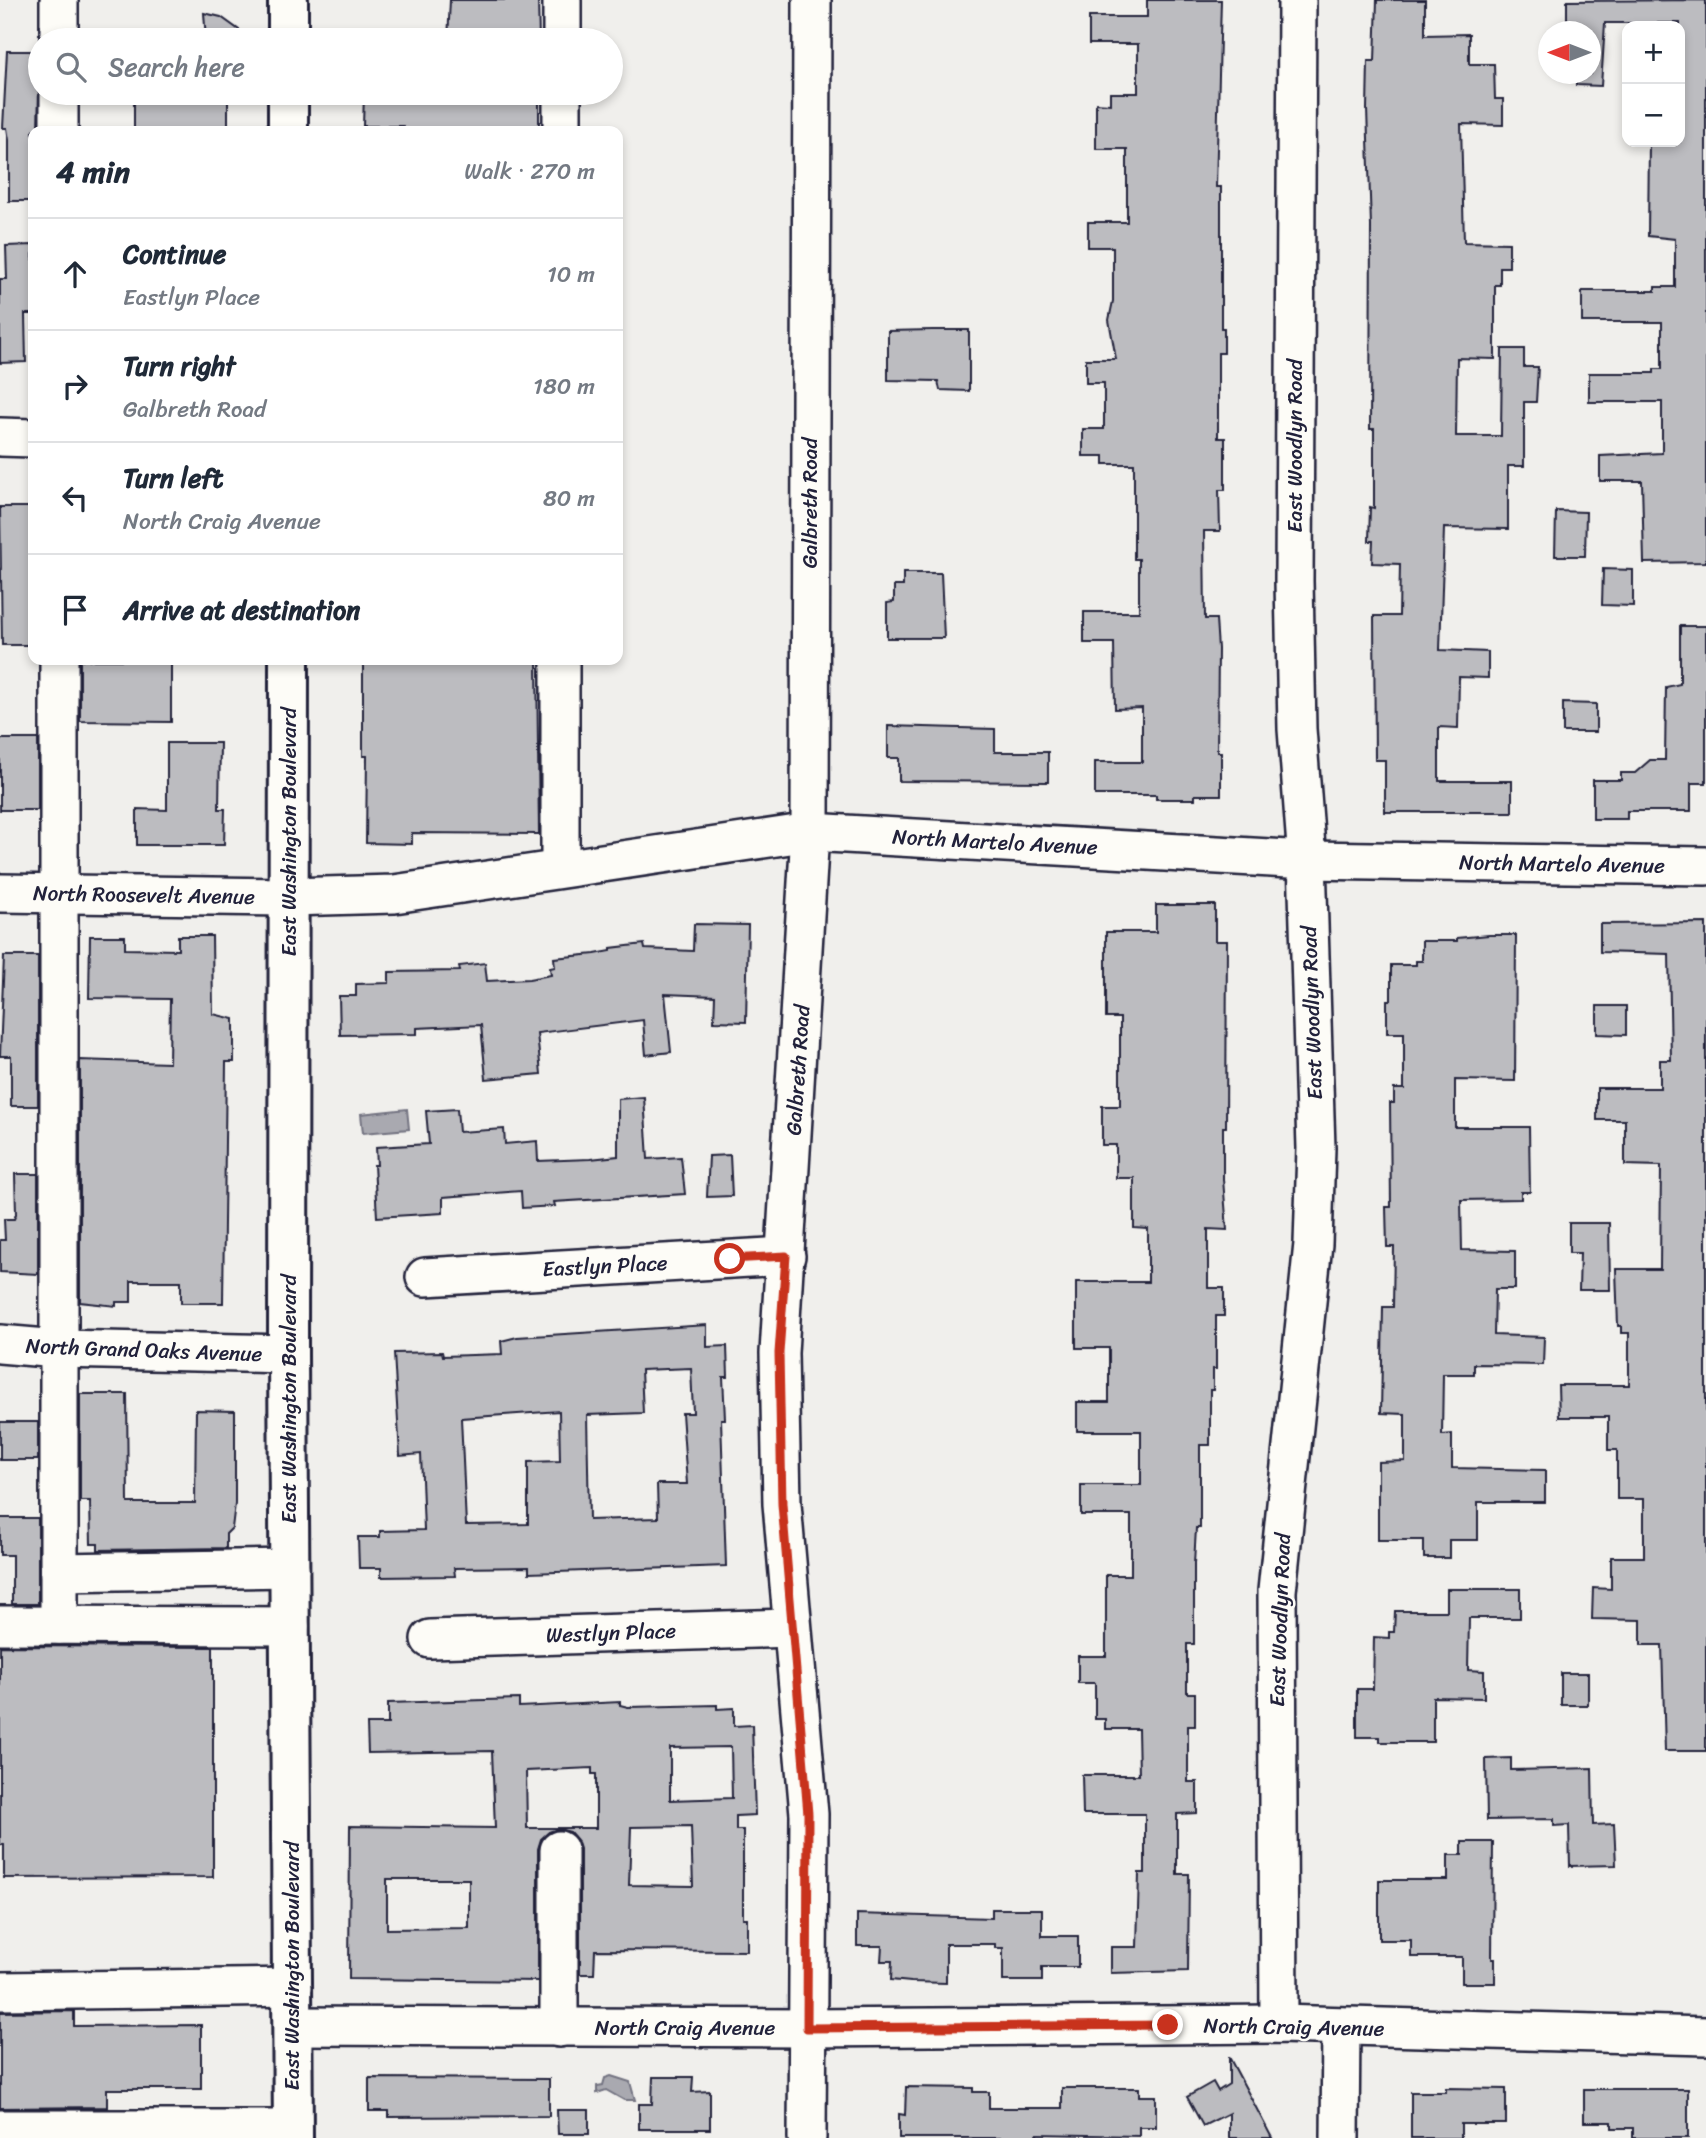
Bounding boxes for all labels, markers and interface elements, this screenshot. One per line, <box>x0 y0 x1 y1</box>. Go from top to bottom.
north arrow <box>1538 21 1601 84</box>
map controls <box>1622 21 1685 147</box>
button: + <box>1622 21 1685 84</box>
search box <box>28 28 623 105</box>
text: Search here <box>108 44 245 90</box>
icon: search <box>52 48 90 86</box>
button: − <box>1622 84 1685 147</box>
text: 4 min <box>56 145 130 199</box>
text: Walk · 270 m <box>464 151 595 192</box>
text: Continue <box>123 231 226 277</box>
text: 10 m <box>547 254 595 295</box>
icon: ahead <box>56 255 94 293</box>
text: Eastlyn Place <box>123 277 260 318</box>
text: Turn right <box>123 343 236 389</box>
street label: East Woodlyn Road <box>1276 357 1314 533</box>
text: 180 m <box>533 366 595 407</box>
icon: right <box>56 367 94 405</box>
text: Galbreth Road <box>123 389 266 430</box>
street label: Galbreth Road <box>791 436 829 568</box>
text: Turn left <box>123 455 223 501</box>
text: 80 m <box>543 478 595 519</box>
icon: left <box>56 479 94 517</box>
text: North Craig Avenue <box>123 501 321 542</box>
text: Arrive at destination <box>123 587 360 633</box>
icon: arrive <box>56 591 94 629</box>
street label: East Washington Boulevard <box>270 706 308 957</box>
street label: North Martelo Avenue <box>891 818 1099 866</box>
street label: North Martelo Avenue <box>1459 843 1665 885</box>
street label: North Roosevelt Avenue <box>33 874 256 916</box>
street label: East Woodlyn Road <box>1290 924 1334 1100</box>
street label: Galbreth Road <box>774 1002 822 1136</box>
route start <box>714 1243 745 1274</box>
street label: Eastlyn Place <box>541 1244 669 1288</box>
street label: East Washington Boulevard <box>270 1273 308 1524</box>
street label: North Grand Oaks Avenue <box>25 1327 263 1373</box>
street label: East Woodlyn Road <box>1258 1531 1302 1707</box>
street label: Westlyn Place <box>545 1612 677 1654</box>
street label: East Washington Boulevard <box>273 1840 311 2091</box>
street label: North Craig Avenue <box>1203 2006 1385 2048</box>
street label: North Craig Avenue <box>595 2009 776 2047</box>
route end <box>1152 2009 1183 2040</box>

